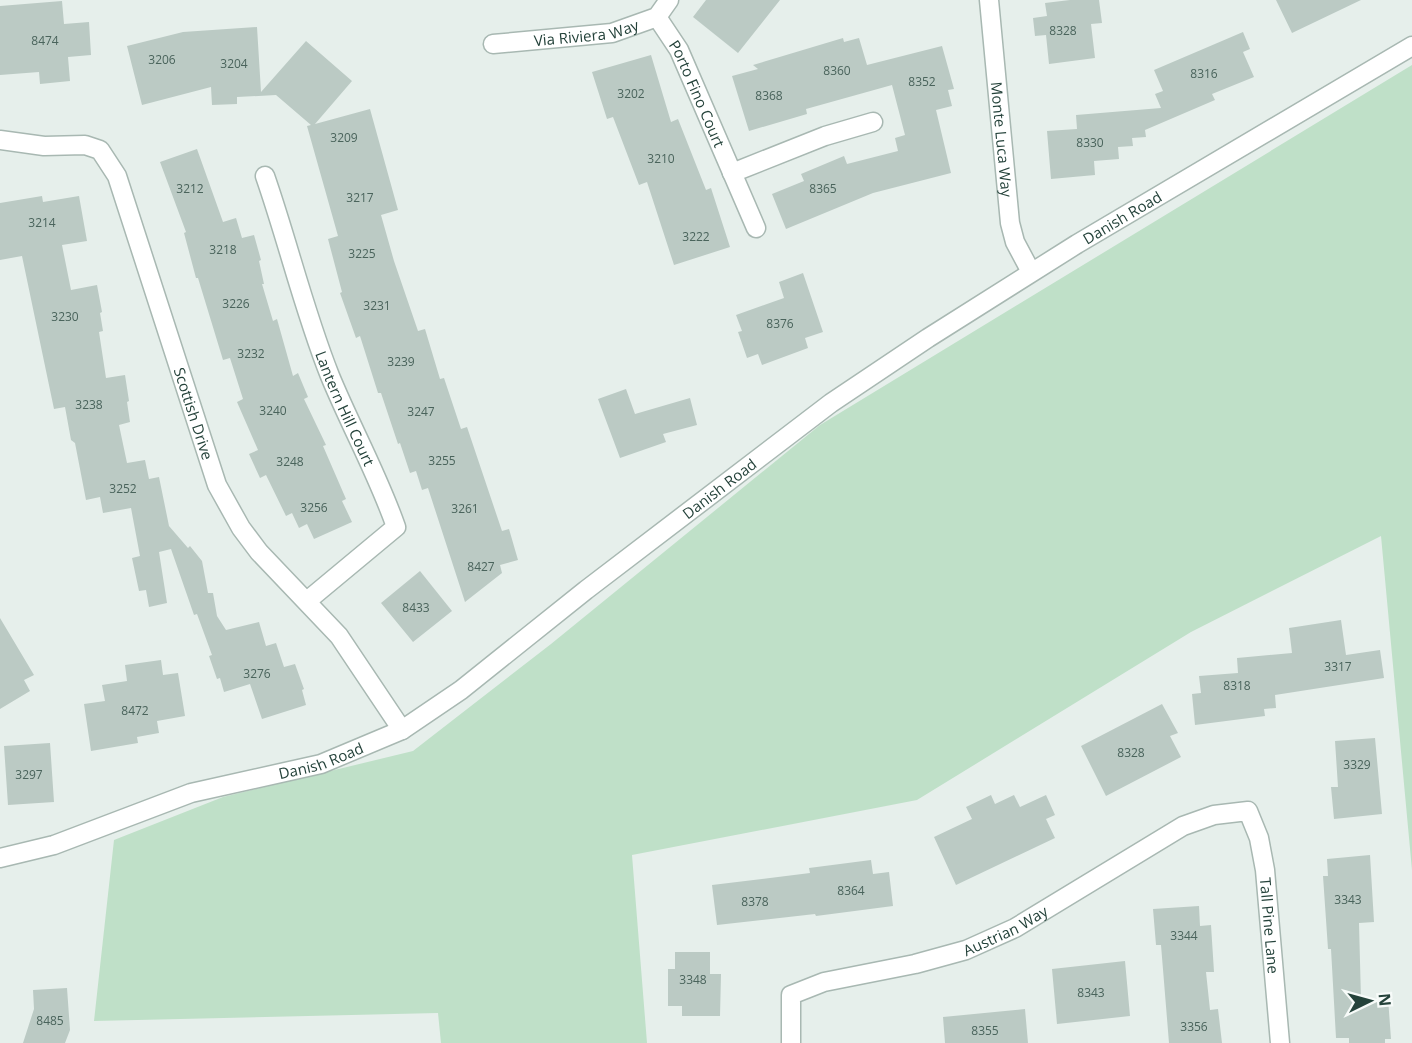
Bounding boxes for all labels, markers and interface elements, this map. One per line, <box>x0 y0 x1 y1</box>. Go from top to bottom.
street label: Via Riviera Way <box>533 14 642 50</box>
house number: 8328 <box>1049 22 1077 39</box>
house number: 8474 <box>31 32 59 49</box>
street label: Porto Fino Court <box>665 36 730 150</box>
house number: 3206 <box>148 51 176 68</box>
house number: 3204 <box>220 55 248 72</box>
house number: 8360 <box>823 62 851 79</box>
house number: 8316 <box>1190 65 1218 82</box>
house number: 8352 <box>908 73 936 90</box>
street label: Monte Luca Way <box>987 81 1018 198</box>
house number: 3202 <box>617 85 645 102</box>
house number: 8368 <box>755 87 783 104</box>
house number: 3209 <box>330 129 358 146</box>
house number: 8330 <box>1076 134 1104 151</box>
house number: 3210 <box>647 150 675 167</box>
house number: 3212 <box>176 180 204 197</box>
house number: 8365 <box>809 180 837 197</box>
street label: Danish Road <box>1079 186 1165 248</box>
house number: 3217 <box>346 189 374 206</box>
house number: 3214 <box>28 214 56 231</box>
house number: 3222 <box>682 228 710 245</box>
house number: 3218 <box>209 241 237 258</box>
house number: 3225 <box>348 245 376 262</box>
house number: 3226 <box>222 295 250 312</box>
house number: 3231 <box>363 297 391 314</box>
house number: 3230 <box>51 308 79 325</box>
house number: 8376 <box>766 315 794 332</box>
house number: 3232 <box>237 345 265 362</box>
street label: Lantern Hill Court <box>311 348 380 469</box>
house number: 3239 <box>387 353 415 370</box>
street label: Scottish Drive <box>170 365 218 462</box>
house number: 3238 <box>75 396 103 413</box>
house number: 3240 <box>259 402 287 419</box>
house number: 3247 <box>407 403 435 420</box>
house number: 3255 <box>428 452 456 469</box>
house number: 3248 <box>276 453 304 470</box>
street label: Danish Road <box>678 454 760 523</box>
house number: 3252 <box>109 480 137 497</box>
house number: 3256 <box>300 499 328 516</box>
house number: 3261 <box>451 500 479 517</box>
house number: 8427 <box>467 558 495 575</box>
house number: 8433 <box>402 599 430 616</box>
house number: 3317 <box>1324 658 1352 675</box>
house number: 3276 <box>243 665 271 682</box>
house number: 8318 <box>1223 677 1251 694</box>
house number: 8472 <box>121 702 149 719</box>
street label: Danish Road <box>276 737 366 783</box>
house number: 8328 <box>1117 744 1145 761</box>
house number: 3329 <box>1343 756 1371 773</box>
house number: 3297 <box>15 766 43 783</box>
street label: Tall Pine Lane <box>1256 877 1284 974</box>
house number: 8364 <box>837 882 865 899</box>
house number: 3343 <box>1334 891 1362 908</box>
house number: 8378 <box>741 893 769 910</box>
street label: Austrian Way <box>960 900 1052 960</box>
house number: 3344 <box>1170 927 1198 944</box>
house number: 3348 <box>679 971 707 988</box>
north arrow <box>1340 971 1400 1031</box>
house number: 8343 <box>1077 984 1105 1001</box>
text: N <box>1373 992 1396 1007</box>
house number: 8485 <box>36 1012 64 1029</box>
house number: 3356 <box>1180 1018 1208 1035</box>
house number: 8355 <box>971 1022 999 1039</box>

